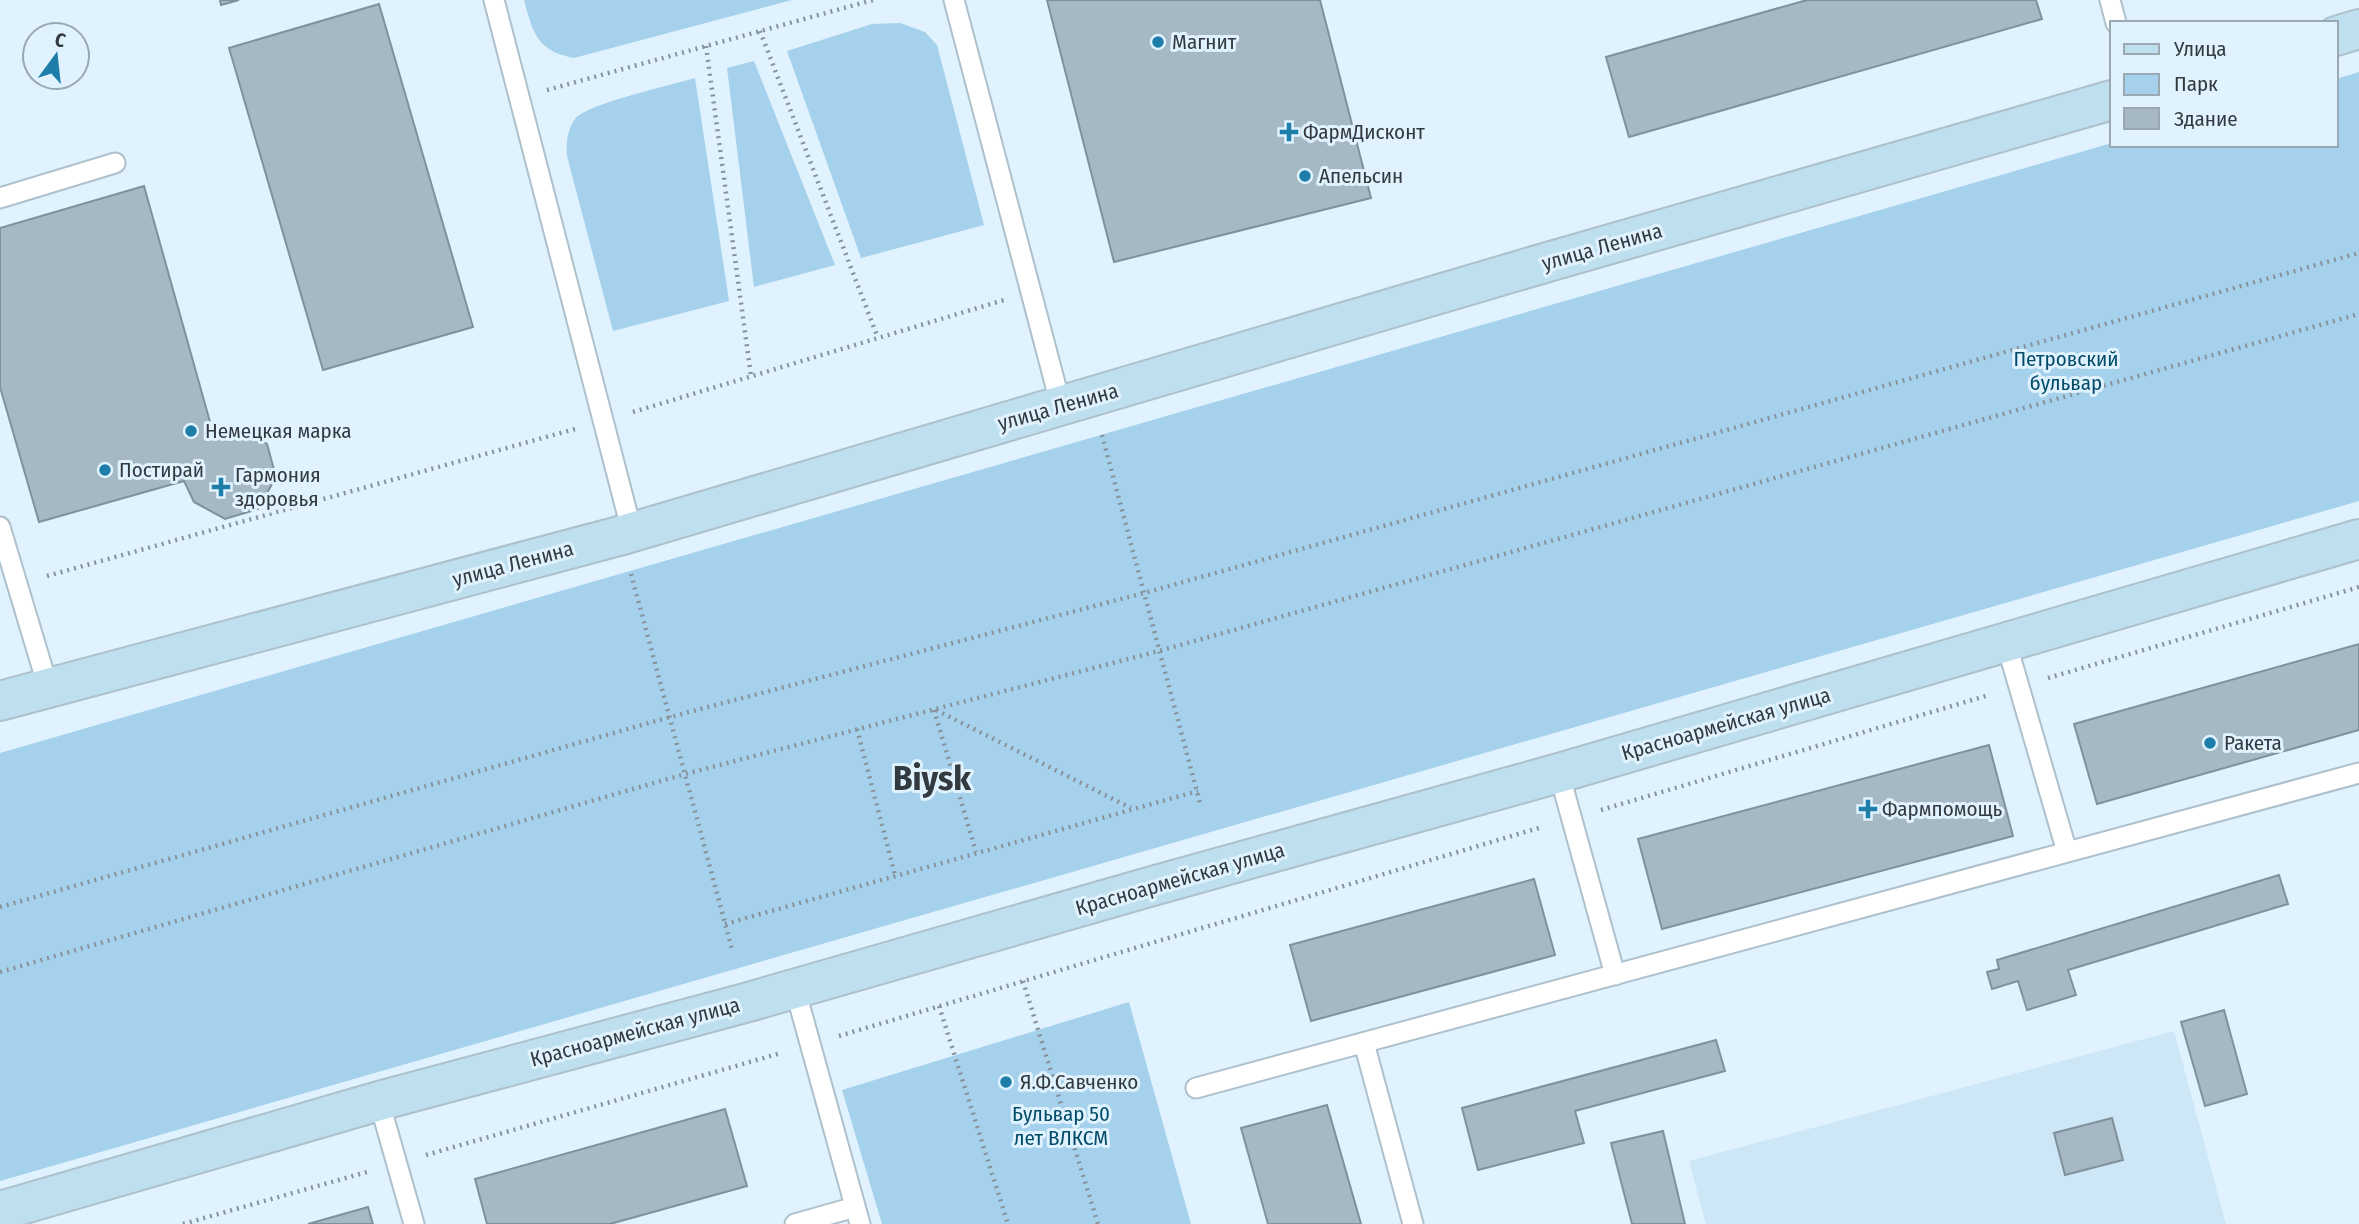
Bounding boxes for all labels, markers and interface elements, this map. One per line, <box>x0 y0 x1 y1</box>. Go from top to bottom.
north arrow <box>21 21 91 91</box>
legend <box>2110 21 2338 147</box>
text: С <box>52 28 68 52</box>
place label: Магнит <box>1172 29 1237 55</box>
marker: Магнит <box>1150 34 1166 50</box>
text: Улица <box>2173 36 2227 62</box>
text: Парк <box>2174 71 2218 97</box>
text: Здание <box>2174 106 2238 132</box>
place label: ФармДисконт <box>1303 119 1425 145</box>
marker: ФармДисконт <box>1281 124 1297 140</box>
place label: Апельсин <box>1319 163 1403 189</box>
marker: Апельсин <box>1297 168 1313 184</box>
street label: улица Ленина <box>1539 217 1665 277</box>
park label: Петровский бульвар <box>2013 346 2119 396</box>
street label: улица Ленина <box>995 377 1121 437</box>
place label: Немецкая марка <box>205 418 352 444</box>
marker: Немецкая марка <box>183 423 199 439</box>
place label: Постирай <box>119 457 204 483</box>
marker: Постирай <box>97 462 113 478</box>
place label: Гармония здоровья <box>235 462 321 512</box>
marker: Гармония здоровья <box>213 479 229 495</box>
street label: улица Ленина <box>450 535 576 593</box>
street label: Красноармейская улица <box>1619 682 1833 766</box>
place label: Ракета <box>2224 730 2282 756</box>
marker: Ракета <box>2202 735 2218 751</box>
district label: Biysk <box>893 757 972 799</box>
place label: Фармпомощь <box>1882 796 2003 822</box>
marker: Фармпомощь <box>1860 801 1876 817</box>
street label: Красноармейская улица <box>1073 837 1287 921</box>
street label: Красноармейская улица <box>527 991 743 1073</box>
place label: Я.Ф.Савченко <box>1020 1069 1138 1095</box>
marker: Я.Ф.Савченко <box>998 1074 1014 1090</box>
park label: Бульвар 50 лет ВЛКСМ <box>1012 1101 1110 1151</box>

